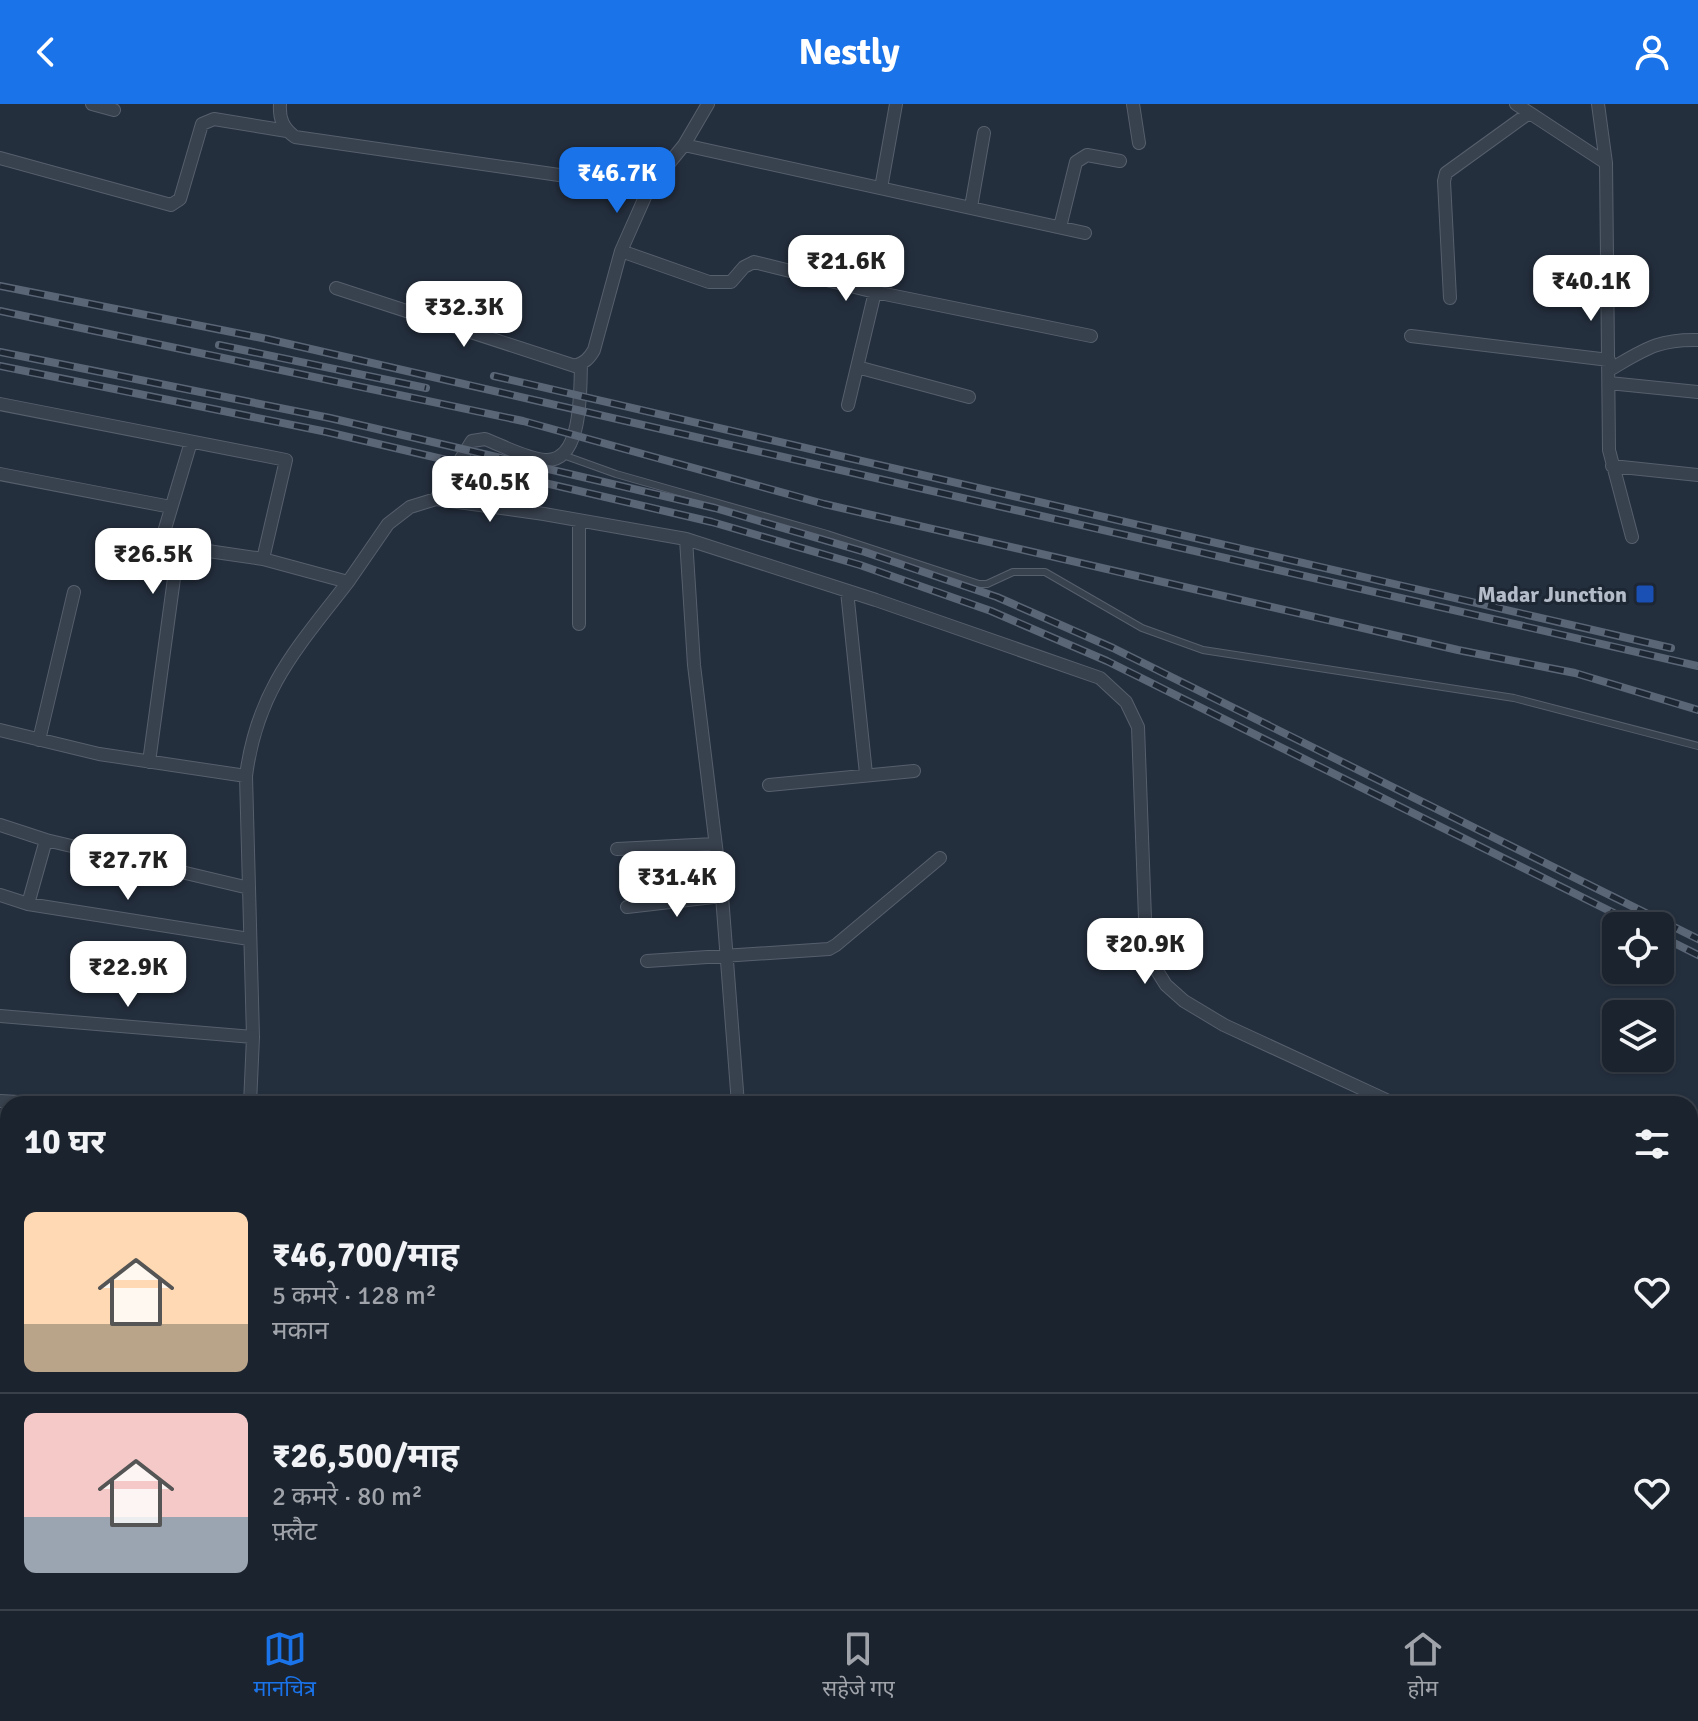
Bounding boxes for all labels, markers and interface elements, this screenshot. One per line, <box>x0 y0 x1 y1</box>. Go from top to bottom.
icon: back <box>24 30 68 74</box>
text: Nestly <box>798 30 900 75</box>
icon: person <box>1630 30 1674 74</box>
pin: ₹46.7K <box>552 147 682 215</box>
text: ₹46.7K <box>577 157 657 189</box>
pin: ₹21.6K <box>781 235 911 303</box>
text: ₹21.6K <box>806 245 886 277</box>
pin: ₹40.1K <box>1526 255 1656 323</box>
text: ₹40.1K <box>1551 265 1631 297</box>
pin: ₹32.3K <box>399 281 529 349</box>
text: ₹32.3K <box>424 291 504 323</box>
pin: ₹40.5K <box>425 456 555 524</box>
text: ₹40.5K <box>450 466 530 498</box>
pin: ₹26.5K <box>88 528 218 596</box>
text: ₹26.5K <box>113 538 193 570</box>
place label: Madar Junction <box>1478 581 1627 608</box>
marker: Madar Junction <box>1634 583 1656 605</box>
pin: ₹27.7K <box>63 834 193 902</box>
text: ₹27.7K <box>88 844 168 876</box>
pin: ₹31.4K <box>612 851 742 919</box>
text: ₹31.4K <box>637 861 717 893</box>
map controls <box>1602 912 1674 1072</box>
button: locate <box>1602 912 1674 984</box>
pin: ₹20.9K <box>1080 918 1210 986</box>
text: ₹20.9K <box>1105 928 1185 960</box>
pin: ₹22.9K <box>63 941 193 1009</box>
text: ₹22.9K <box>88 951 168 983</box>
button: layers <box>1602 1000 1674 1072</box>
text: 10 घर <box>24 1121 105 1163</box>
icon: filters <box>1630 1122 1674 1166</box>
text: ₹46,700/माह <box>272 1234 459 1276</box>
icon: home <box>88 1244 184 1340</box>
icon: heart <box>1630 1270 1674 1314</box>
text: 5 कमरे · 128 m² <box>272 1280 437 1312</box>
text: मकान <box>272 1315 329 1347</box>
text: ₹26,500/माह <box>272 1435 459 1477</box>
icon: home <box>88 1445 184 1541</box>
icon: heart <box>1630 1471 1674 1515</box>
text: 2 कमरे · 80 m² <box>272 1481 423 1513</box>
text: फ़्लैट <box>272 1516 317 1548</box>
tab: मानचित्र <box>253 1627 316 1705</box>
tab: सहेजे गए <box>822 1627 895 1705</box>
tab: होम <box>1401 1627 1445 1705</box>

